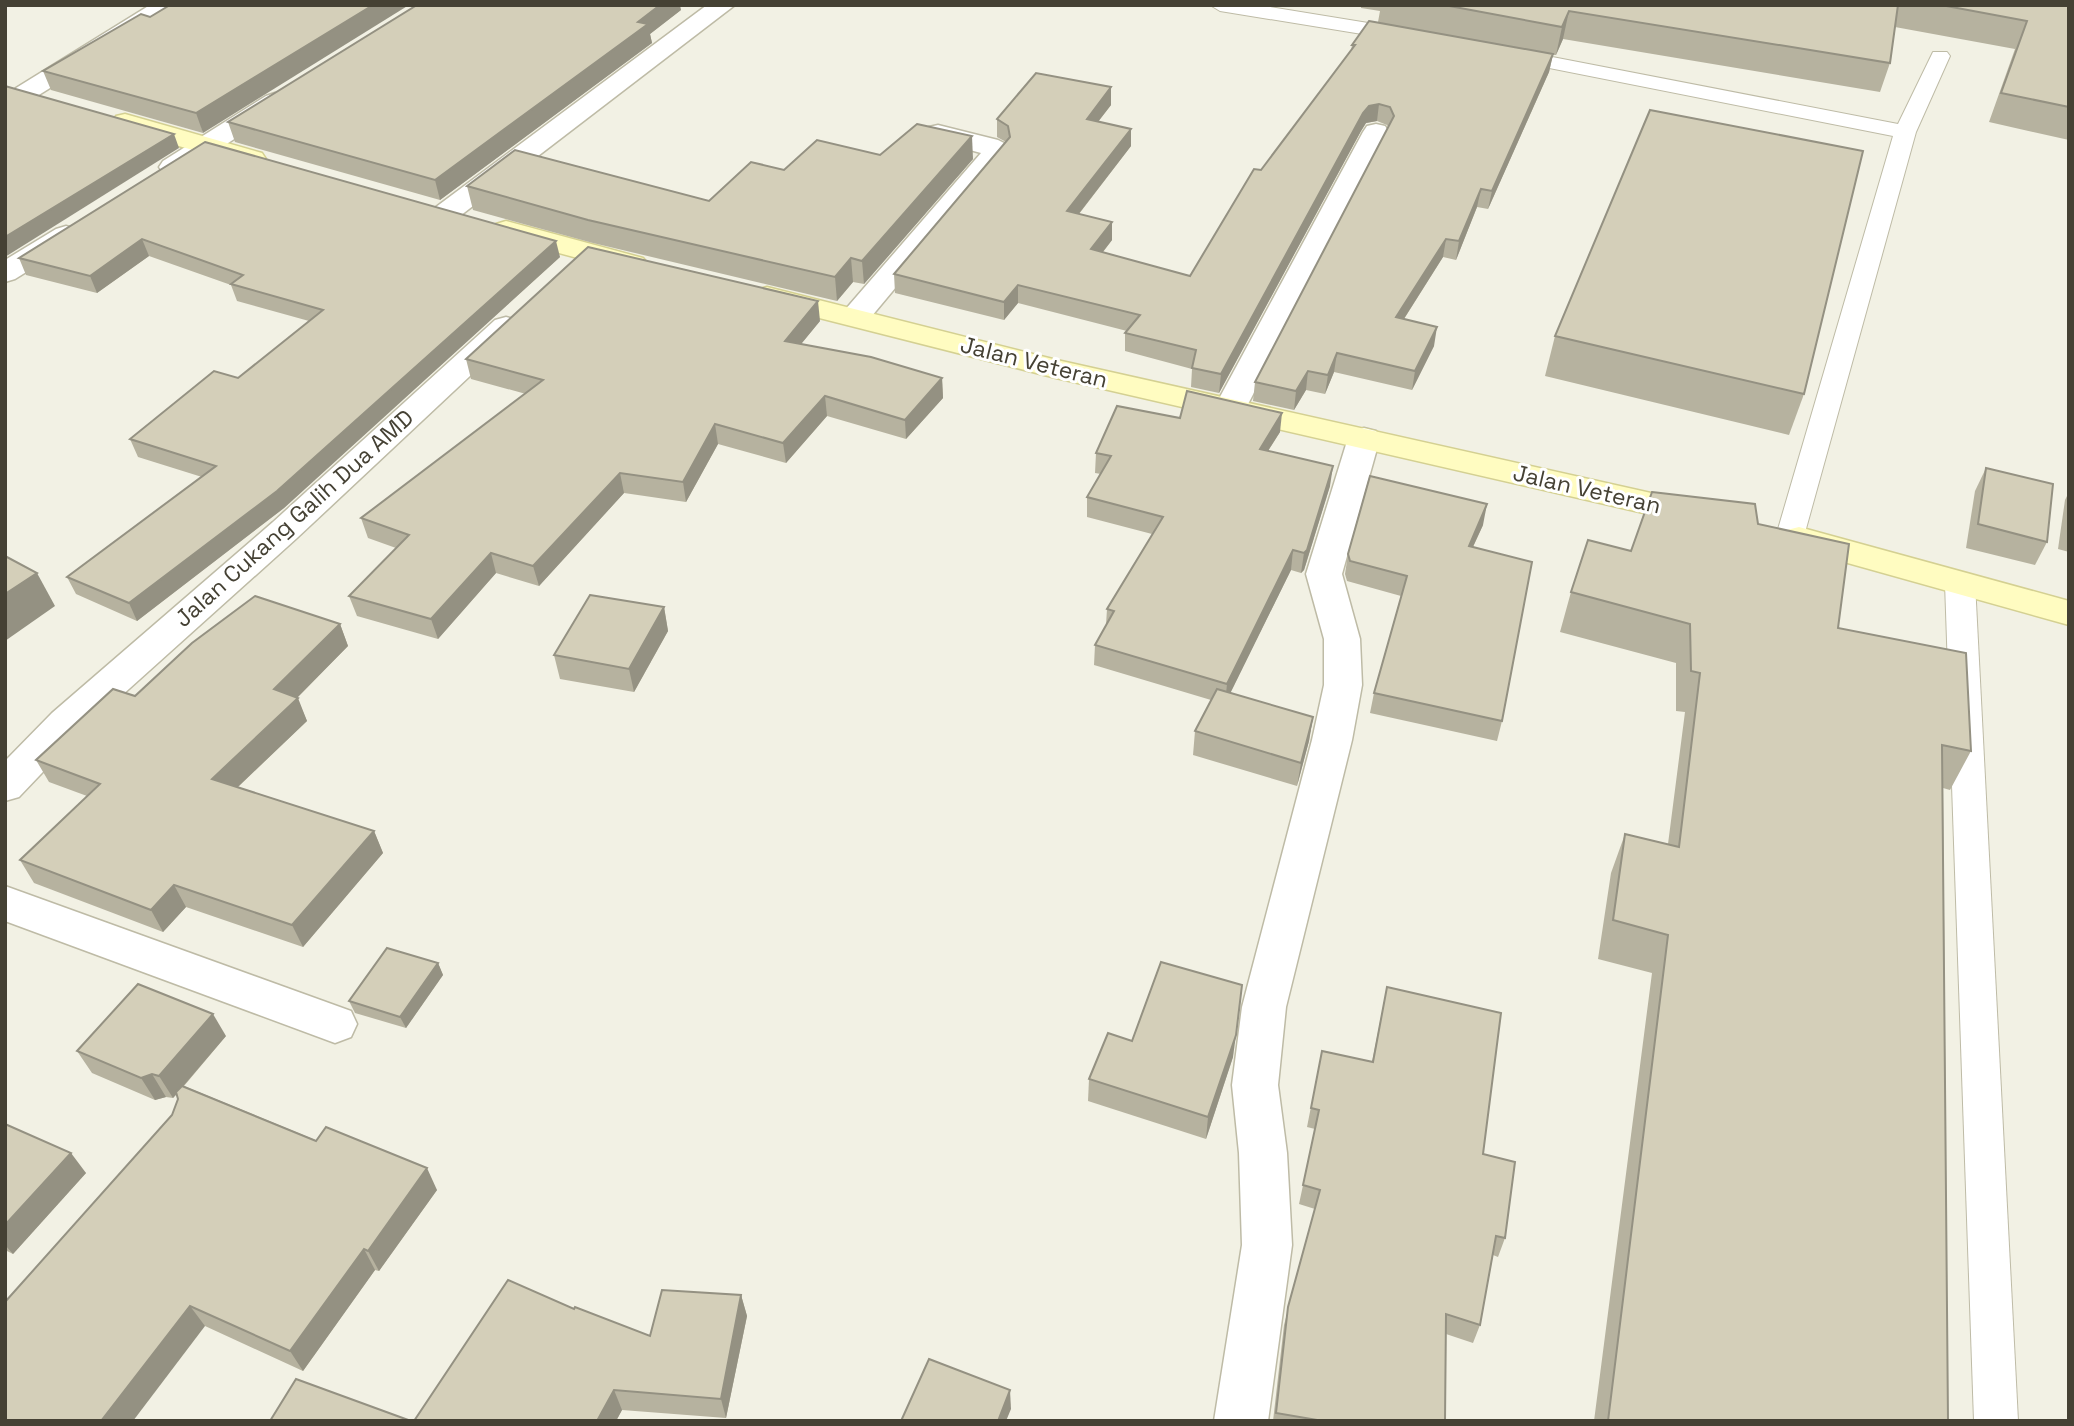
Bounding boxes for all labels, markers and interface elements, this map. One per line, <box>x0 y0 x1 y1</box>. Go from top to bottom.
street label: Jalan Veteran <box>957 329 1111 395</box>
street label: Jalan Cukang Galih Dua AMD <box>168 403 420 633</box>
street label: Jalan Veteran <box>1510 457 1664 521</box>

